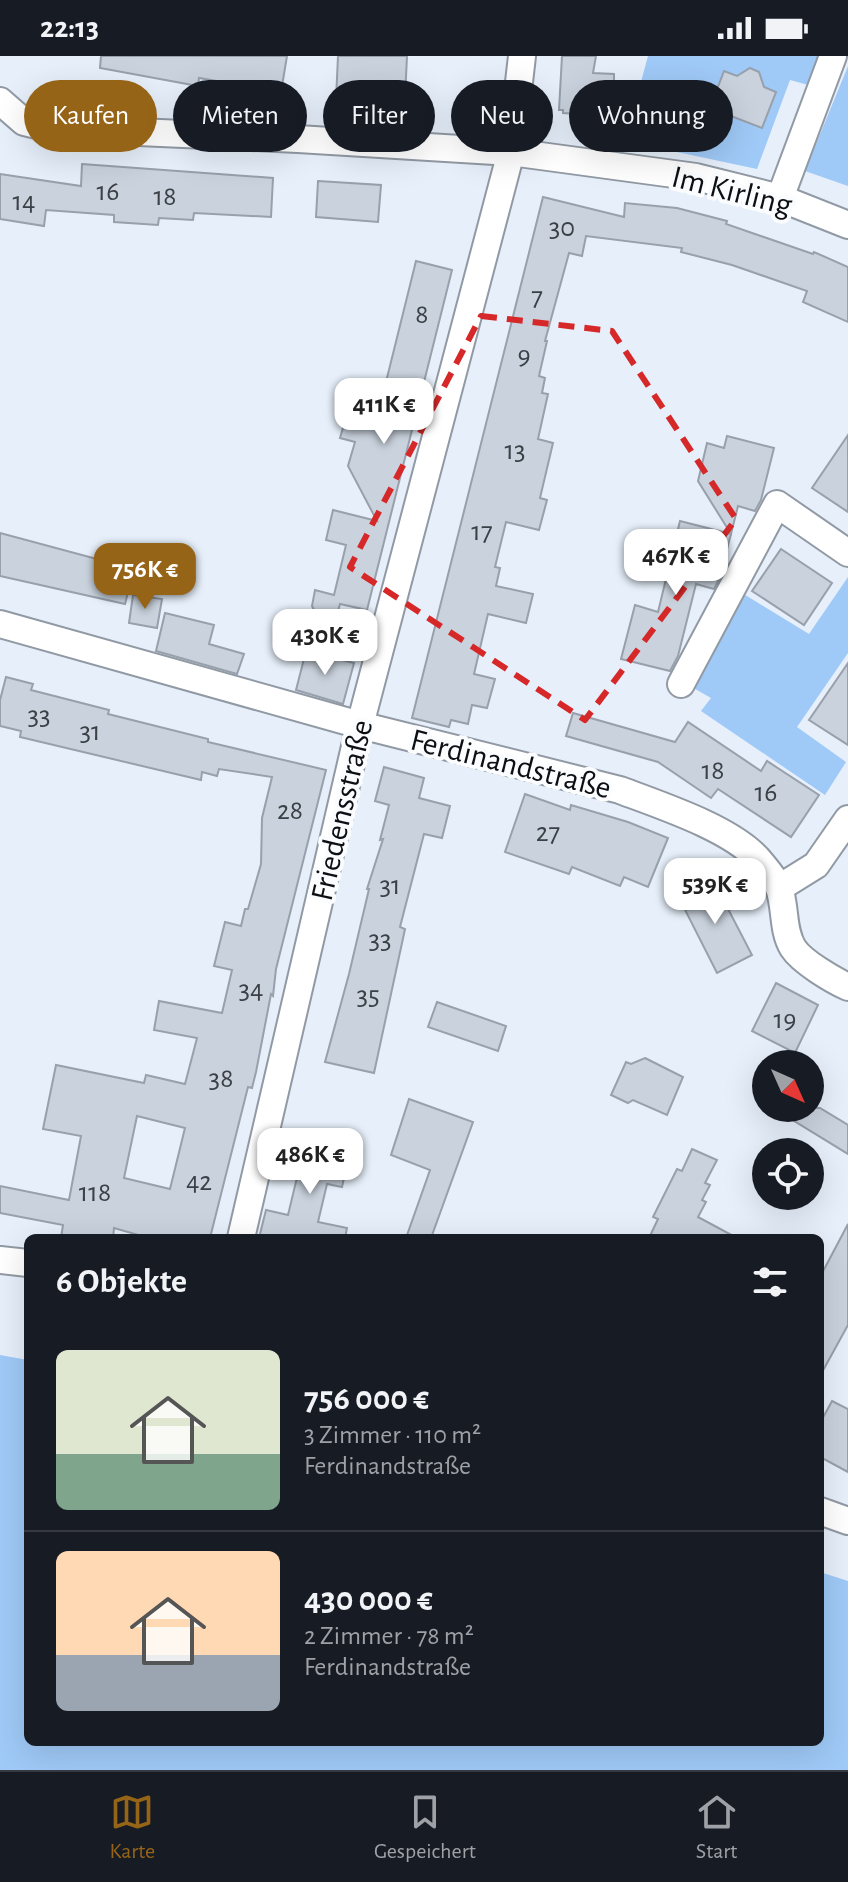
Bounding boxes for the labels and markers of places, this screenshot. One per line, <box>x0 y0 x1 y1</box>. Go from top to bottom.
pin: 411K € <box>319 378 449 446</box>
pin: 467K € <box>611 529 741 597</box>
pin: 756K € <box>80 543 210 611</box>
pin: 430K € <box>260 609 390 677</box>
pin: 539K € <box>650 858 780 926</box>
pin: 486K € <box>245 1128 375 1196</box>

